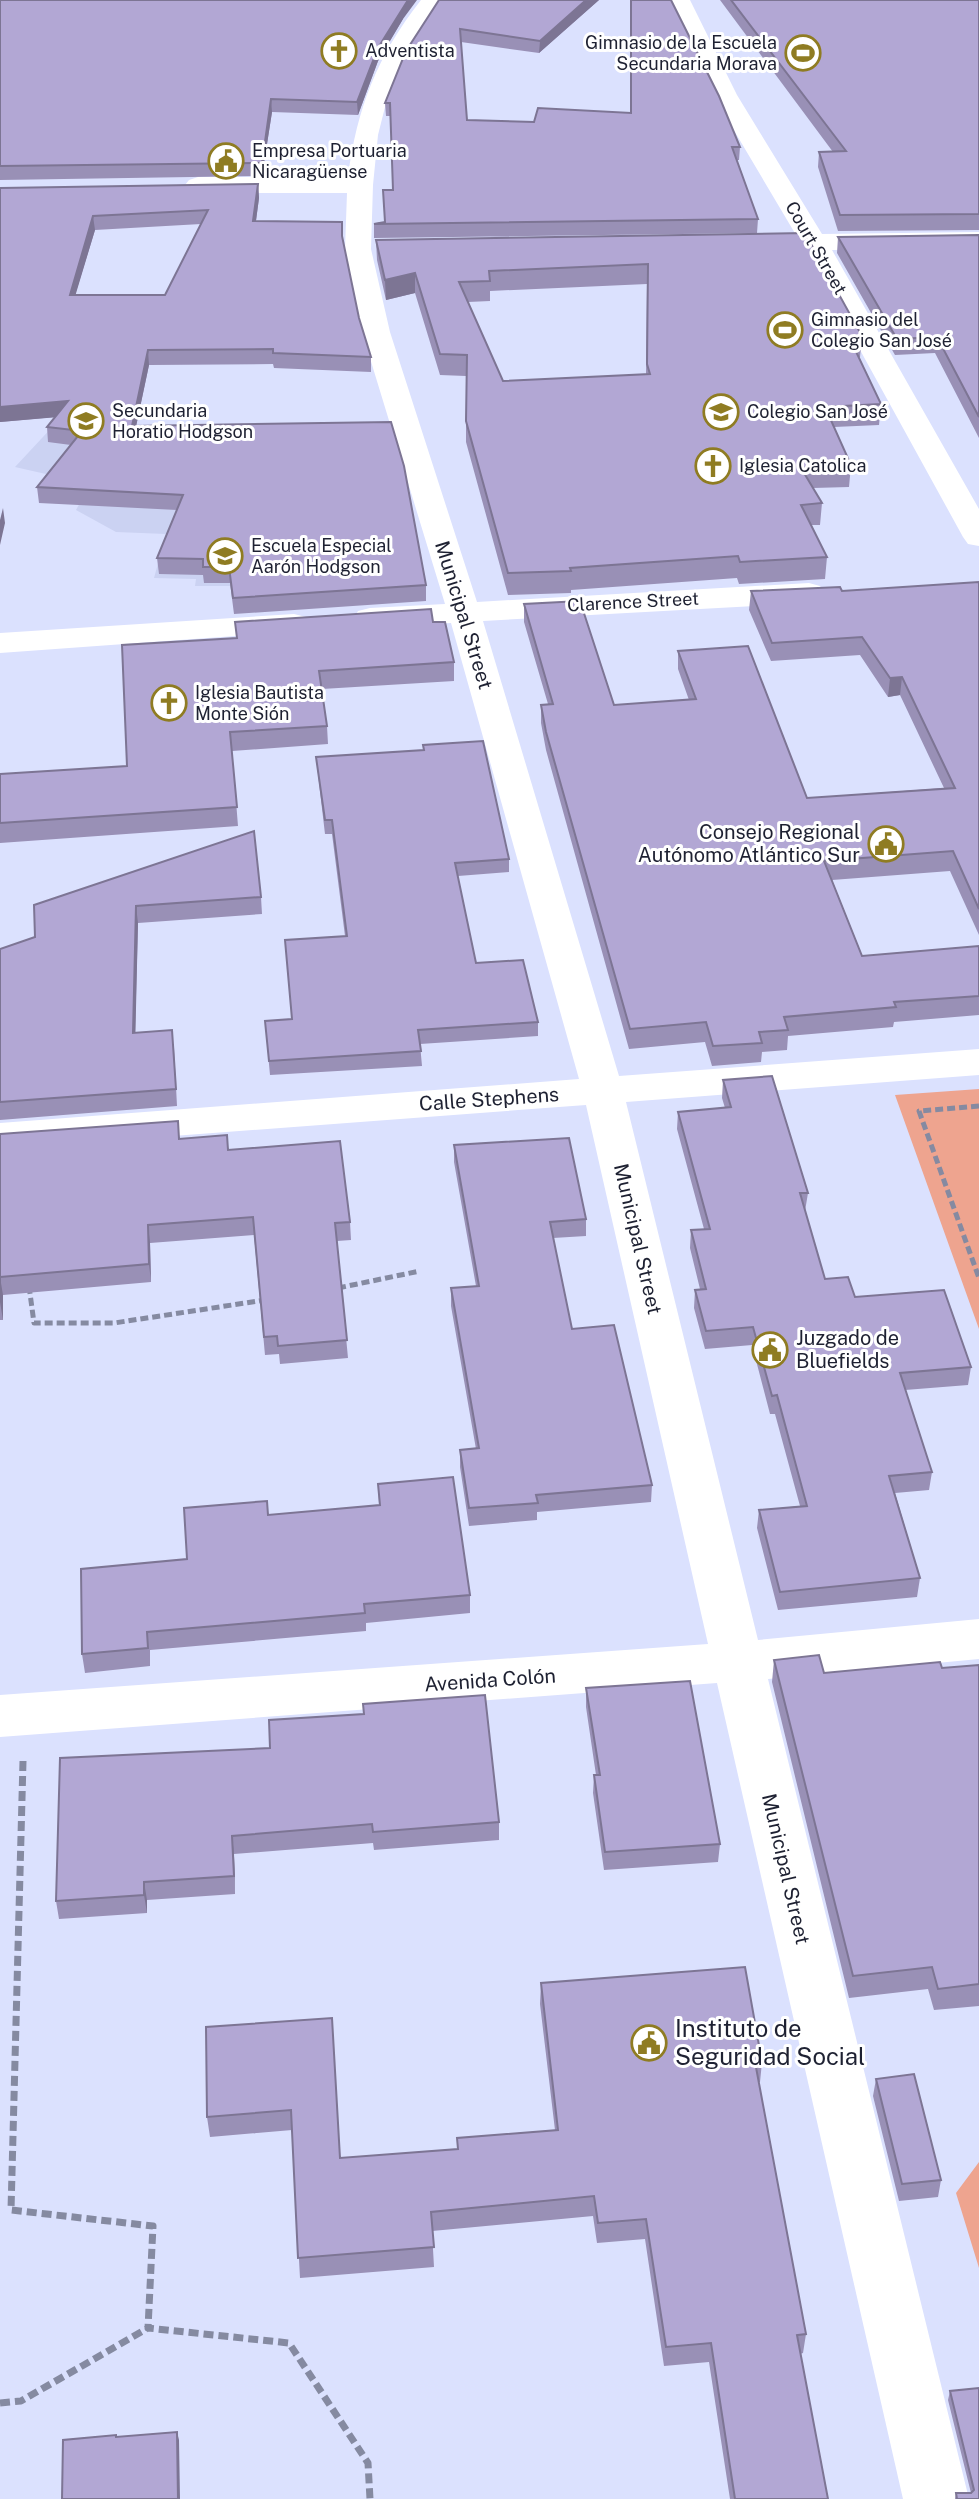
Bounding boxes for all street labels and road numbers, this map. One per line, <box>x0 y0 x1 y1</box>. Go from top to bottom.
street label: Court Street <box>781 198 851 298</box>
street label: Municipal Street <box>430 538 498 692</box>
street label: Clarence Street <box>567 588 699 615</box>
street label: Calle Stephens <box>418 1082 560 1116</box>
street label: Municipal Street <box>609 1161 667 1317</box>
street label: Avenida Colón <box>423 1663 557 1697</box>
street label: Municipal Street <box>757 1791 815 1947</box>

